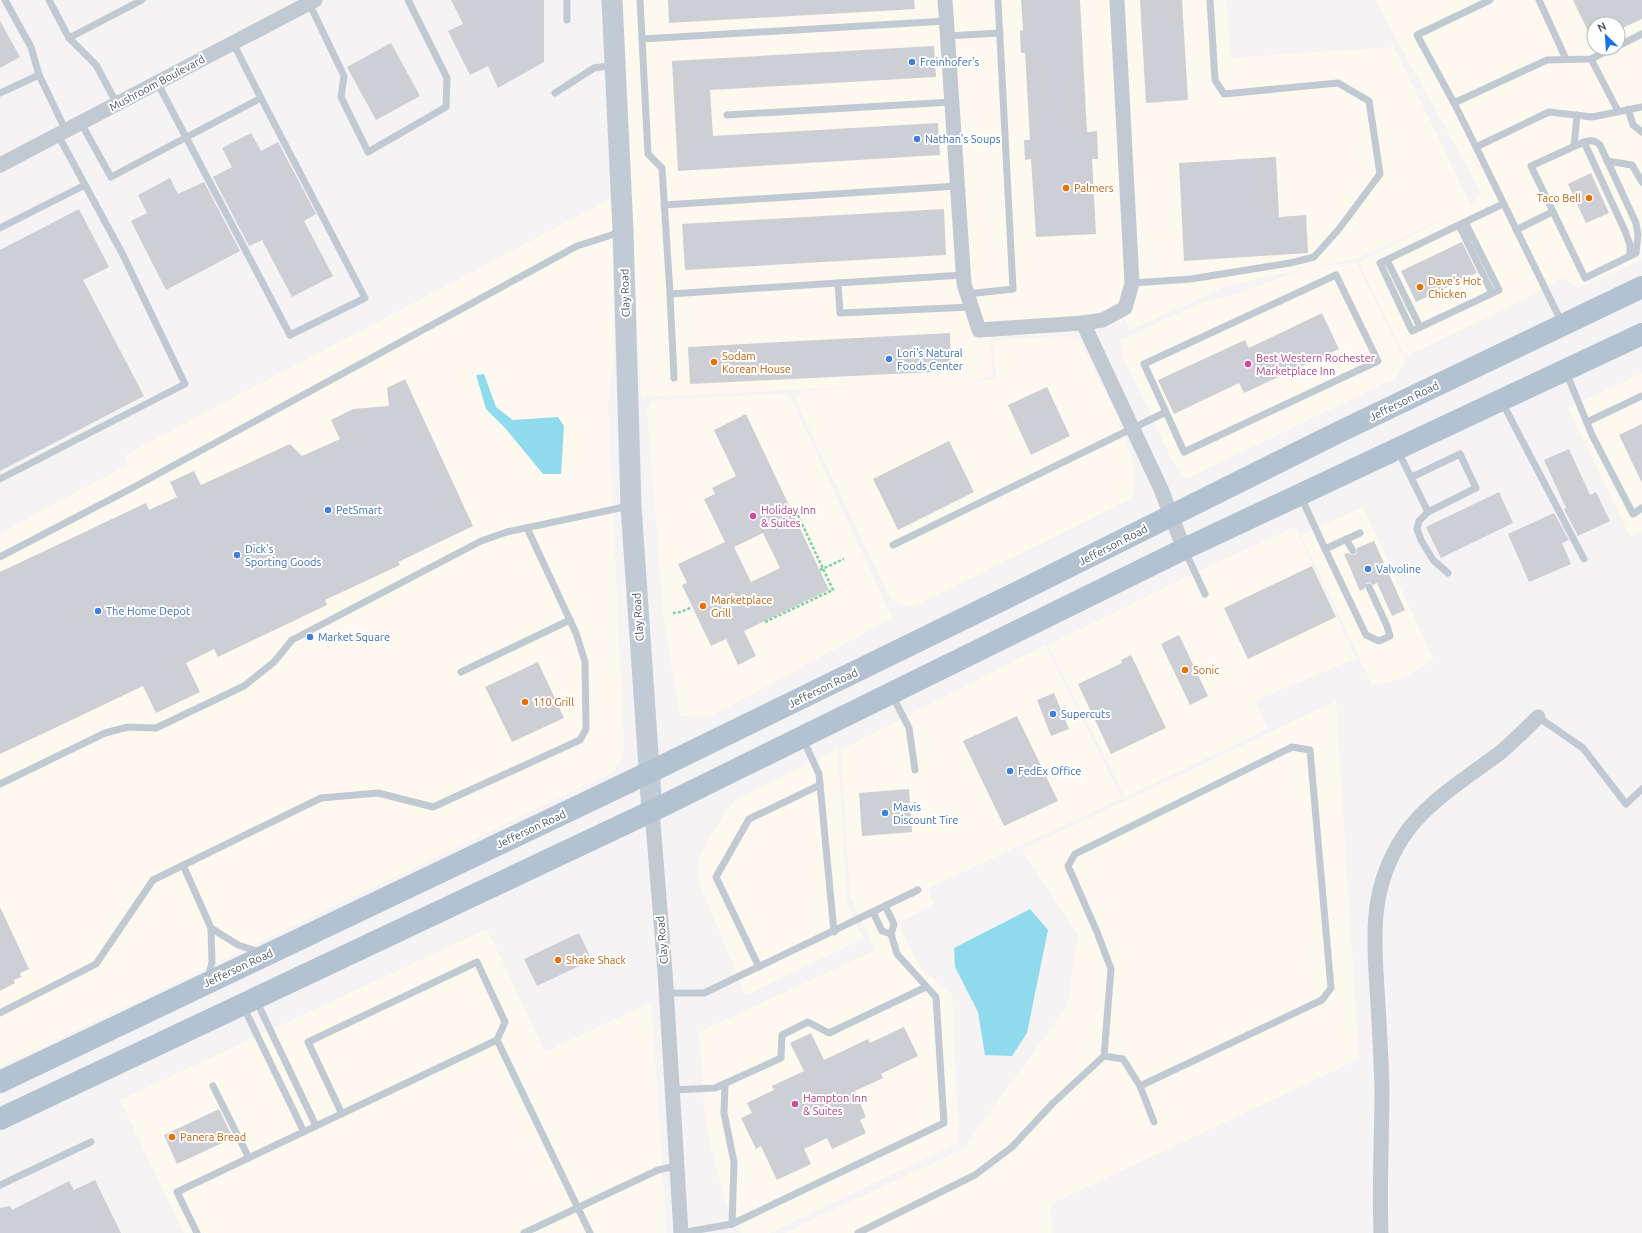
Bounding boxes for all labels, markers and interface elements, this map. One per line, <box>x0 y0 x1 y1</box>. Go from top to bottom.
north arrow <box>1586 16 1626 56</box>
text: N <box>1596 20 1608 34</box>
street label: Mushroom Boulevard <box>107 53 207 113</box>
place label: Freinhofer's <box>920 56 980 68</box>
marker: Freinhofer's <box>907 57 917 67</box>
place label: Nathan's Soups <box>925 133 1001 145</box>
marker: Nathan's Soups <box>912 134 922 144</box>
place label: Palmers <box>1074 182 1114 194</box>
marker: Palmers <box>1061 183 1071 193</box>
place label: Taco Bell <box>1537 192 1581 204</box>
marker: Taco Bell <box>1584 193 1594 203</box>
street label: Clay Road <box>618 269 632 317</box>
place label: Dave's Hot Chicken <box>1428 275 1482 300</box>
marker: Dave's Hot Chicken <box>1415 282 1425 292</box>
place label: Lori's Natural Foods Center <box>897 347 964 372</box>
place label: Sodam Korean House <box>722 350 791 375</box>
place label: Best Western Rochester Marketplace Inn <box>1256 352 1376 377</box>
marker: Lori's Natural Foods Center <box>884 354 894 364</box>
marker: Sodam Korean House <box>709 357 719 367</box>
marker: Best Western Rochester Marketplace Inn <box>1243 359 1253 369</box>
street label: Jefferson Road <box>1367 379 1441 423</box>
place label: PetSmart <box>336 504 383 516</box>
place label: Holiday Inn & Suites <box>761 504 816 529</box>
marker: PetSmart <box>323 505 333 515</box>
marker: Holiday Inn & Suites <box>748 511 758 521</box>
street label: Jefferson Road <box>1077 523 1149 567</box>
place label: Dick's Sporting Goods <box>245 543 322 568</box>
marker: Dick's Sporting Goods <box>232 550 242 560</box>
place label: Valvoline <box>1376 563 1421 575</box>
marker: Valvoline <box>1363 564 1373 574</box>
street label: Clay Road <box>630 592 646 642</box>
place label: Marketplace Grill <box>711 594 772 619</box>
marker: Marketplace Grill <box>698 601 708 611</box>
place label: The Home Depot <box>106 605 191 617</box>
marker: The Home Depot <box>93 606 103 616</box>
place label: Market Square <box>318 631 390 643</box>
marker: Market Square <box>305 632 315 642</box>
place label: Sonic <box>1193 664 1219 676</box>
marker: Sonic <box>1180 665 1190 675</box>
street label: Jefferson Road <box>786 666 860 710</box>
place label: 110 Grill <box>533 696 574 708</box>
marker: 110 Grill <box>520 697 530 707</box>
place label: Supercuts <box>1061 708 1110 720</box>
marker: Supercuts <box>1048 709 1058 719</box>
place label: FedEx Office <box>1018 765 1081 777</box>
marker: FedEx Office <box>1005 766 1015 776</box>
place label: Mavis Discount Tire <box>893 801 958 826</box>
street label: Jefferson Road <box>494 808 568 850</box>
marker: Mavis Discount Tire <box>880 808 890 818</box>
street label: Clay Road <box>654 915 670 965</box>
street label: Jefferson Road <box>201 947 275 989</box>
place label: Shake Shack <box>566 954 626 966</box>
marker: Shake Shack <box>553 955 563 965</box>
place label: Hampton Inn & Suites <box>803 1092 867 1117</box>
marker: Hampton Inn & Suites <box>790 1099 800 1109</box>
place label: Panera Bread <box>180 1131 246 1143</box>
marker: Panera Bread <box>167 1132 177 1142</box>

